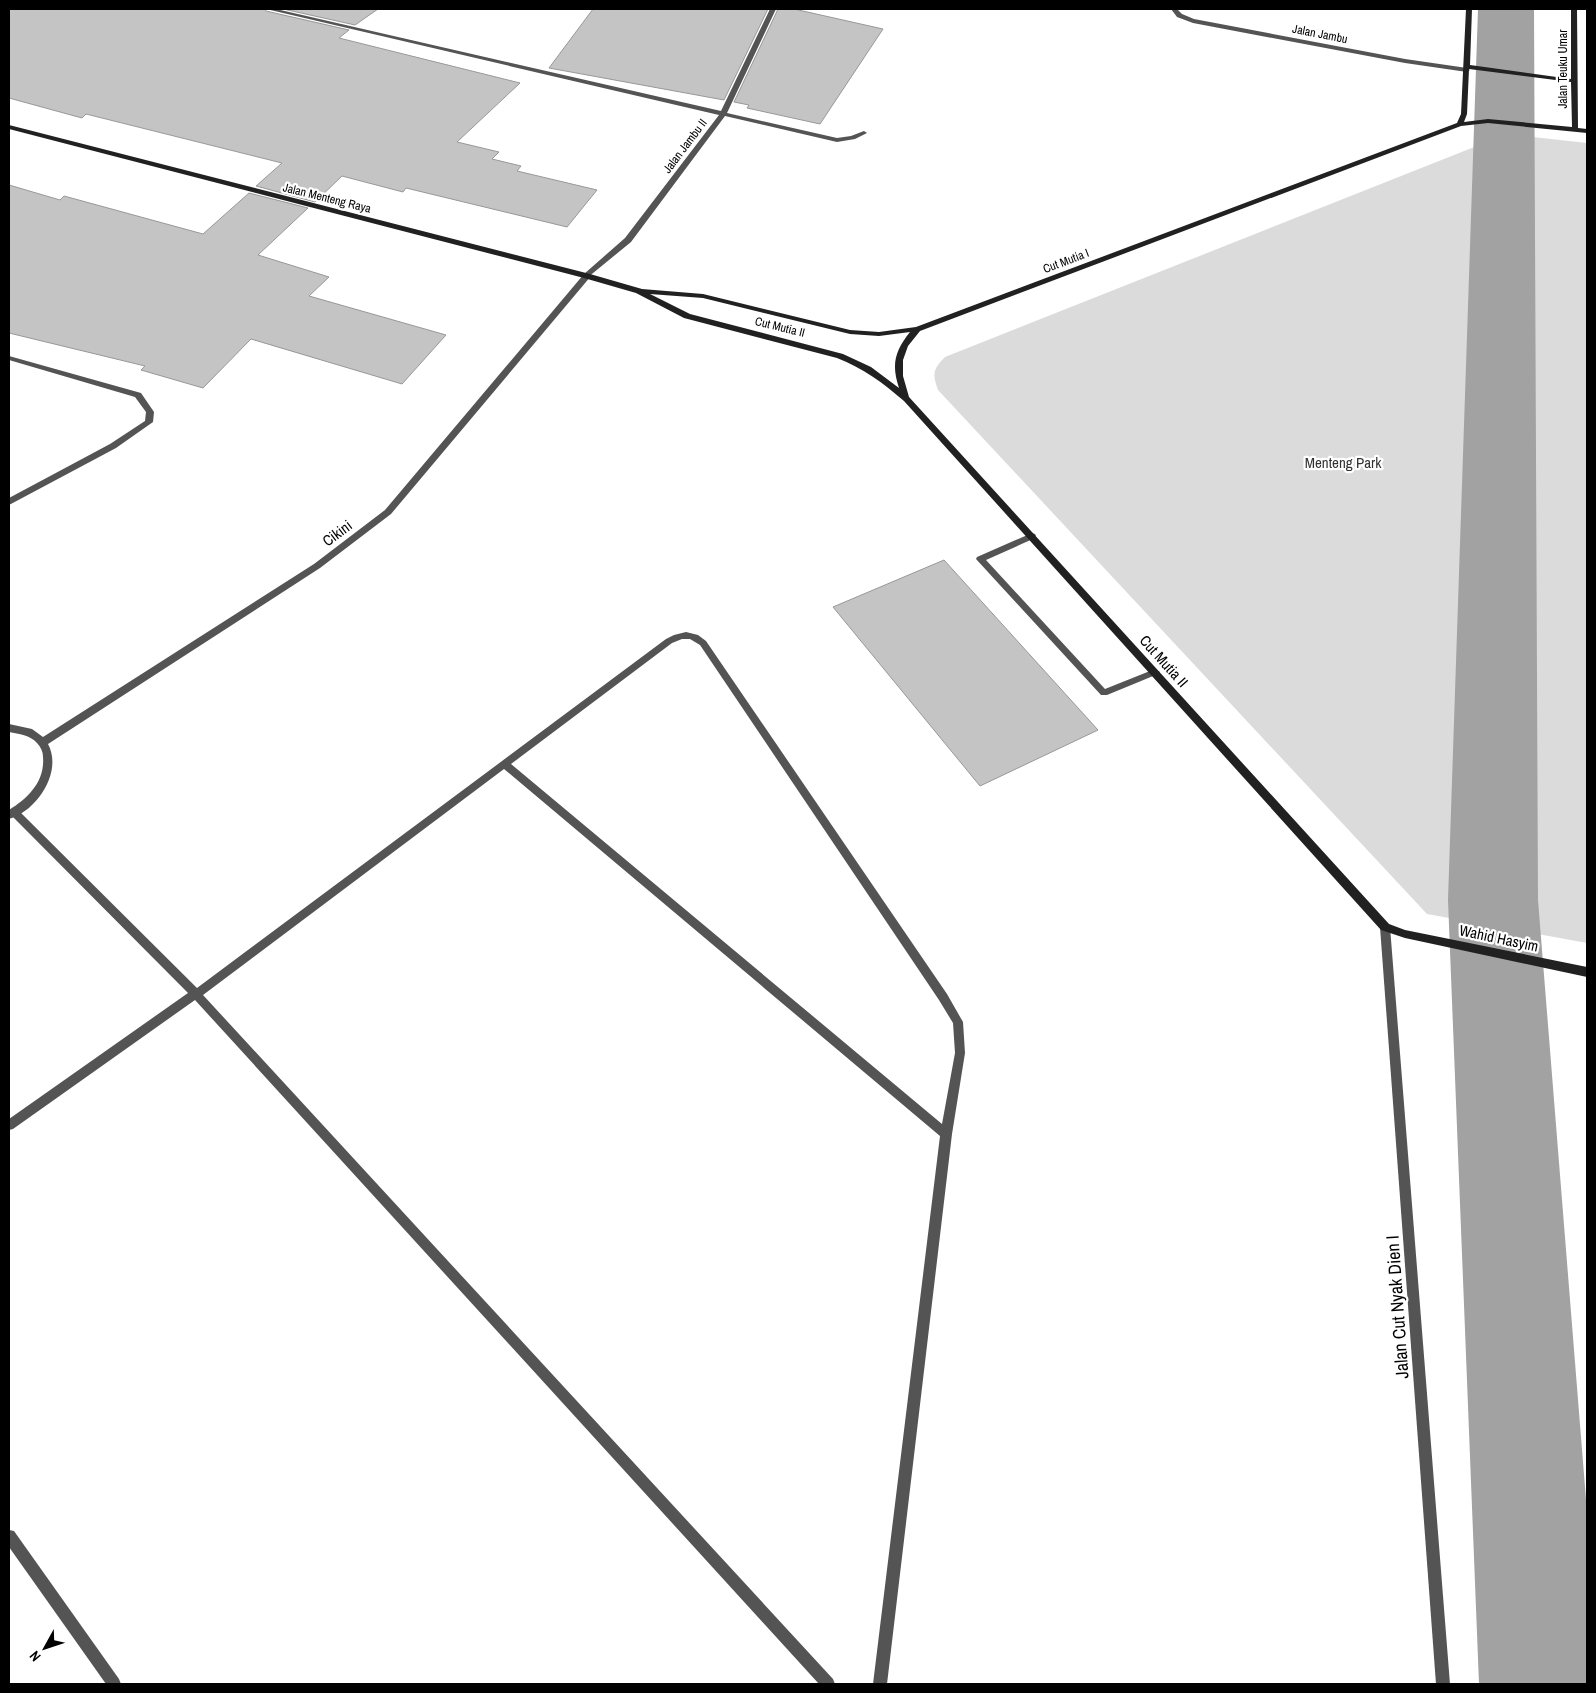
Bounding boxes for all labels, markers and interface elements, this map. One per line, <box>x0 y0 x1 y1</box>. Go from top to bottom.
street label: Jalan Jambu <box>1291 21 1349 47</box>
street label: Jalan Teuku Umar <box>1555 29 1571 109</box>
street label: Jalan Jambu II <box>659 116 711 176</box>
street label: Jalan Menteng Raya <box>281 179 373 217</box>
street label: Cut Mutia I <box>1041 245 1091 277</box>
street label: Cut Mutia II <box>753 313 807 341</box>
park label: Menteng Park <box>1305 452 1382 473</box>
street label: Cikini <box>318 515 356 551</box>
street label: Cut Mutia II <box>1135 630 1193 692</box>
street label: Wahid Hasyim <box>1458 919 1540 957</box>
street label: Jalan Cut Nyak Dien I <box>1380 1235 1414 1379</box>
north arrow <box>20 1623 70 1673</box>
text: N <box>25 1647 45 1665</box>

